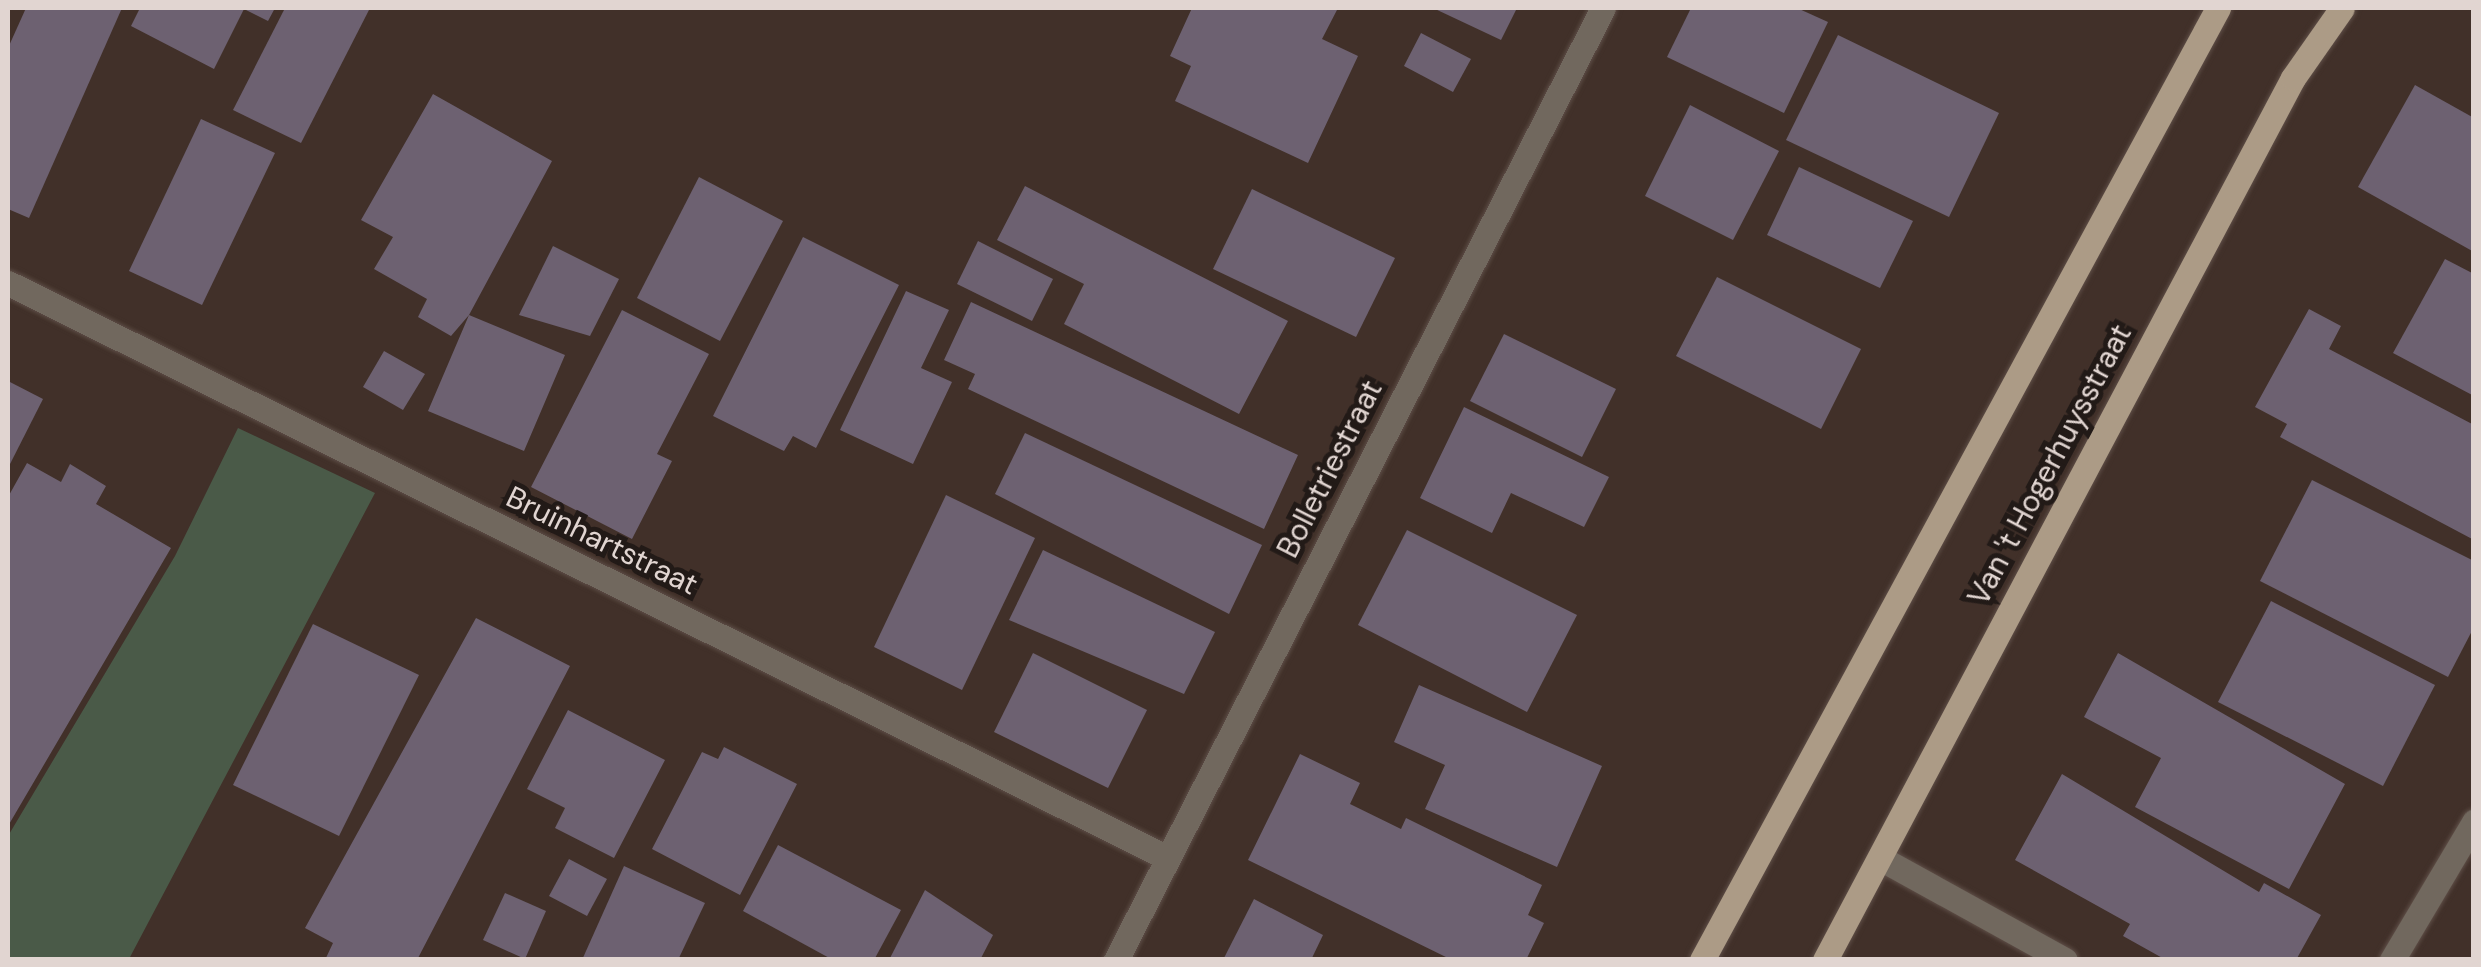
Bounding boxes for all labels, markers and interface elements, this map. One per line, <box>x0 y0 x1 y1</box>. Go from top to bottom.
street label: Van 't Hogerhuysstraat <box>1961 318 2139 612</box>
street label: Bolletriestraat <box>1270 374 1390 564</box>
street label: Bruinhartstraat <box>500 479 704 603</box>

